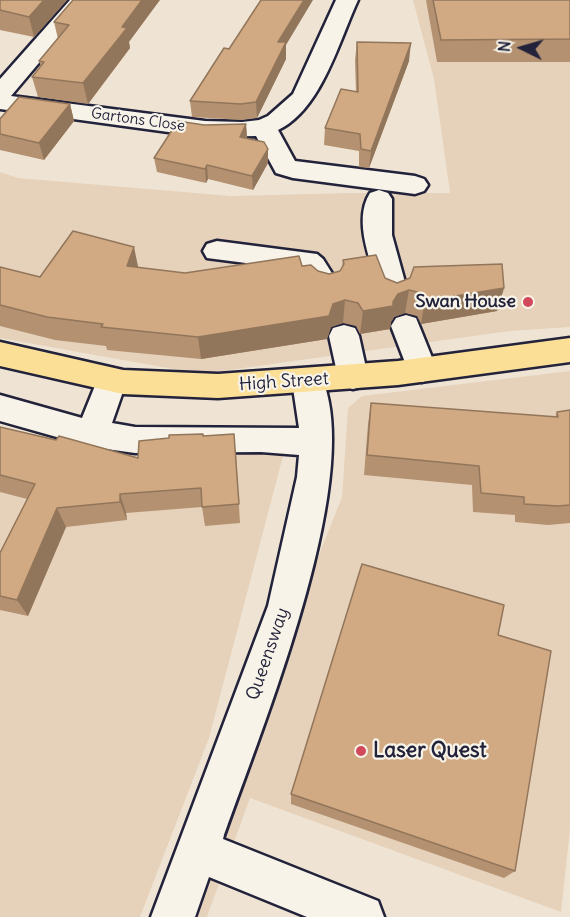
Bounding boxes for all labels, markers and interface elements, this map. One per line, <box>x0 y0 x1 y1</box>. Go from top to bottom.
north arrow <box>492 18 552 78</box>
text: N <box>494 40 515 53</box>
street label: Gartons Close <box>90 105 186 135</box>
place label: Swan House <box>416 291 516 313</box>
marker: Swan House <box>521 295 535 309</box>
street label: High Street <box>238 368 330 396</box>
street label: Queensway <box>242 605 294 703</box>
place label: Laser Quest <box>373 738 487 764</box>
marker: Laser Quest <box>354 744 368 758</box>

